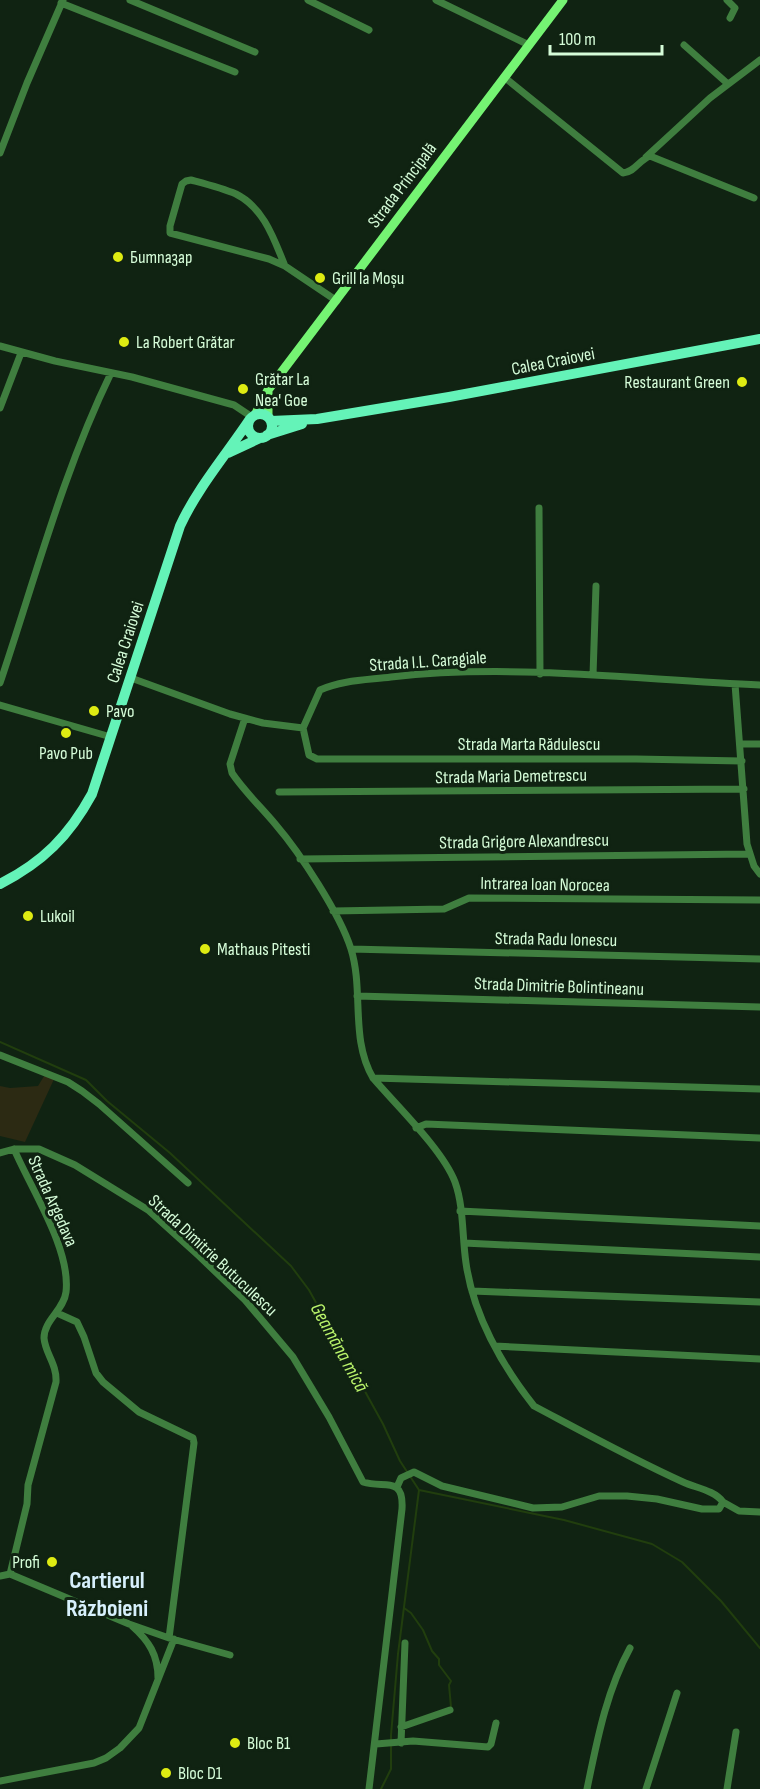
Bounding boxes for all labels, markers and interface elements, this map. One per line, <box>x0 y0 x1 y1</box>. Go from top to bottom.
scale bar <box>550 18 662 56</box>
text: 100 m <box>559 29 596 50</box>
street label: Strada Principală <box>364 138 441 232</box>
place label: Битпазар <box>130 247 192 268</box>
marker: Битпазар <box>111 250 125 264</box>
place label: Grill la Moșu <box>332 268 404 289</box>
marker: Grill la Moșu <box>313 271 327 285</box>
place label: La Robert Grătar <box>136 332 235 353</box>
marker: La Robert Grătar <box>117 335 131 349</box>
street label: Calea Craiovei <box>510 343 596 380</box>
place label: Grătar La Nea' Goe <box>255 369 310 411</box>
place label: Restaurant Green <box>624 372 730 393</box>
marker: Restaurant Green <box>735 375 749 389</box>
marker: Grătar La Nea' Goe <box>236 382 250 396</box>
street label: Calea Craiovei <box>102 599 148 685</box>
street label: Strada I.L. Caragiale <box>369 647 487 676</box>
place label: Pavo <box>106 701 134 722</box>
marker: Pavo <box>87 704 101 718</box>
marker: Pavo Pub <box>59 726 73 740</box>
street label: Strada Marta Rădulescu <box>458 734 600 755</box>
place label: Pavo Pub <box>39 743 93 764</box>
street label: Strada Maria Demetrescu <box>435 765 587 788</box>
street label: Strada Grigore Alexandrescu <box>439 830 609 853</box>
street label: Intrarea Ioan Norocea <box>480 873 610 896</box>
place label: Lukoil <box>40 906 75 927</box>
marker: Lukoil <box>21 909 35 923</box>
street label: Strada Radu Ionescu <box>495 928 617 951</box>
place label: Mathaus Pitesti <box>217 939 310 960</box>
marker: Mathaus Pitesti <box>198 942 212 956</box>
street label: Strada Dimitrie Bolintineanu <box>474 973 644 1000</box>
street label: Strada Argedava <box>23 1152 82 1250</box>
street label: Strada Dimitrie Butuculescu <box>144 1190 281 1321</box>
water label: Geamăna mică <box>305 1299 373 1396</box>
place label: Profi <box>12 1552 40 1573</box>
marker: Profi <box>45 1555 59 1569</box>
district label: Cartierul Războieni <box>66 1566 148 1623</box>
place label: Bloc B1 <box>247 1733 291 1754</box>
marker: Bloc B1 <box>228 1736 242 1750</box>
place label: Bloc D1 <box>178 1763 223 1784</box>
marker: Bloc D1 <box>159 1766 173 1780</box>

